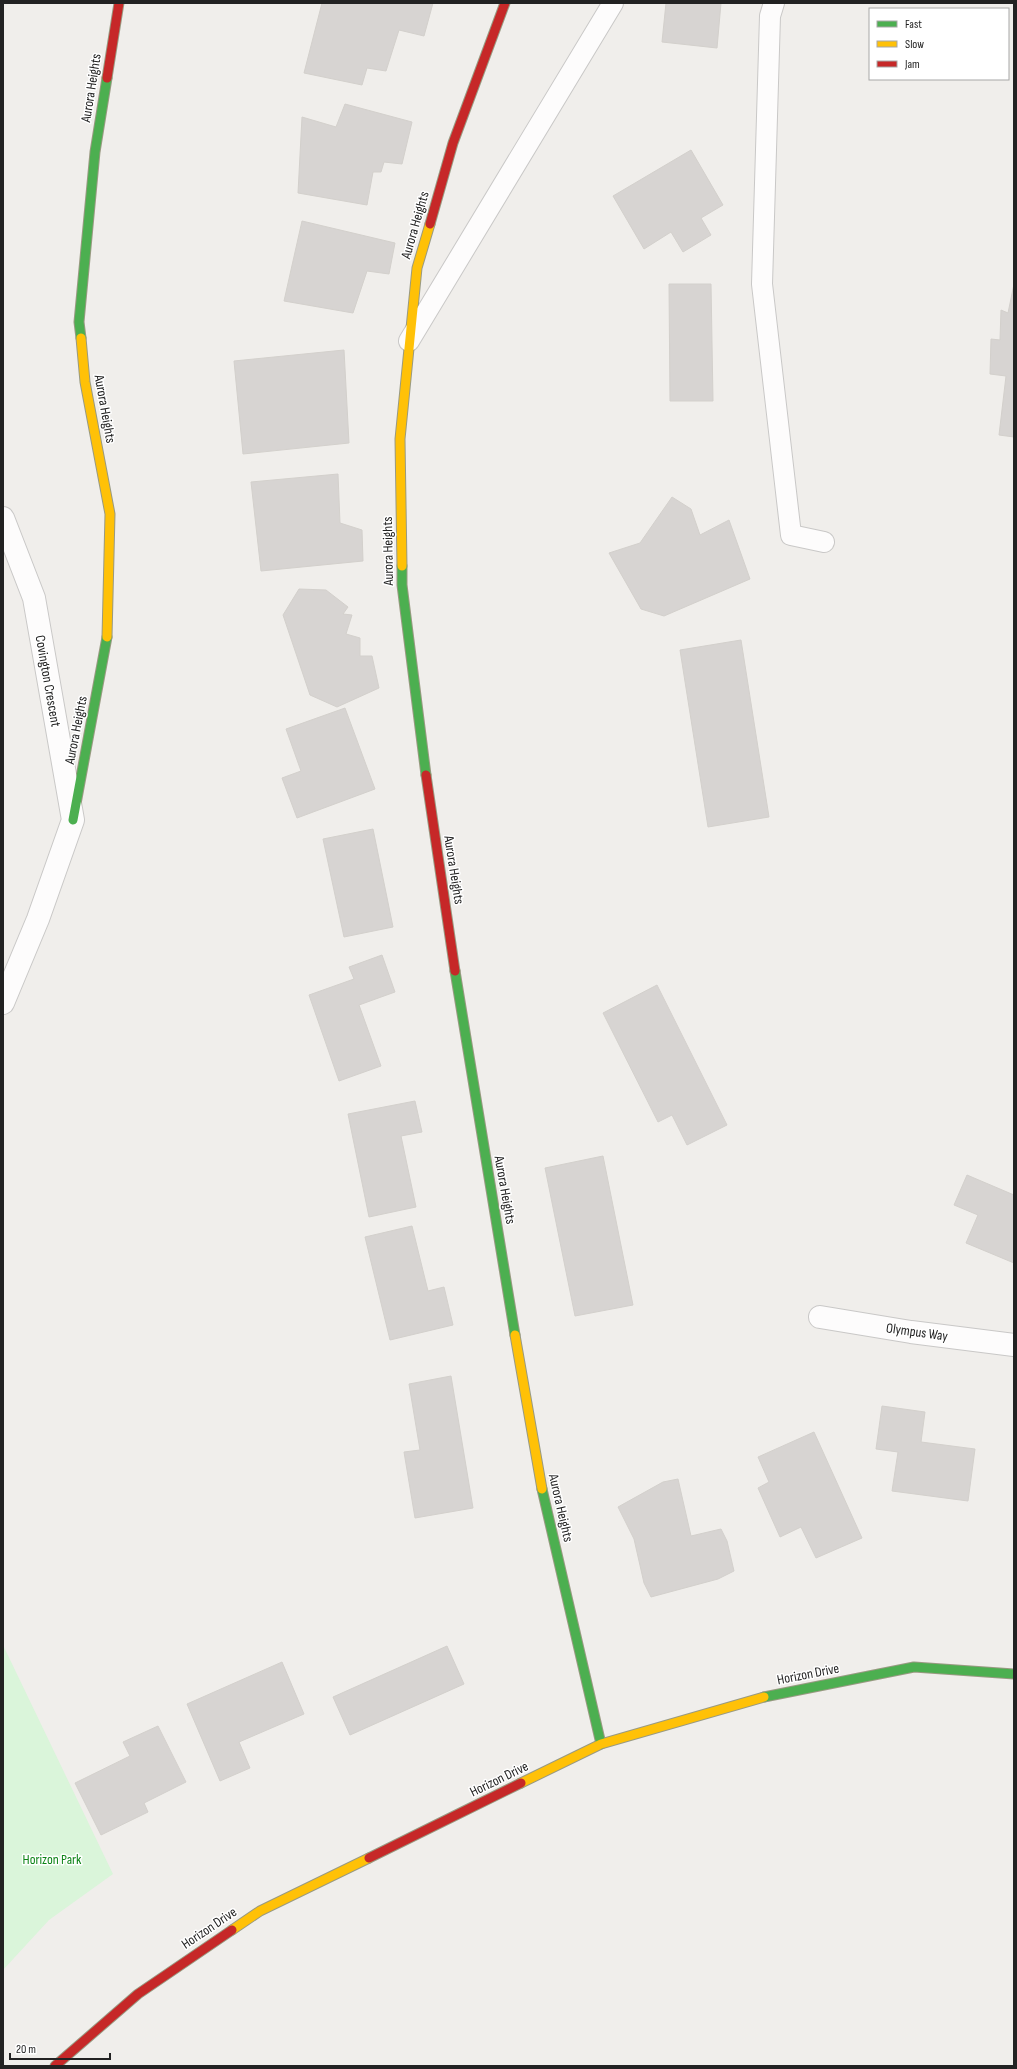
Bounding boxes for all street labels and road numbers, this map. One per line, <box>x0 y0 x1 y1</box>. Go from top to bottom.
street label: Aurora Heights <box>77 53 105 124</box>
street label: Aurora Heights <box>397 189 433 262</box>
street label: Aurora Heights <box>90 373 119 444</box>
street label: Aurora Heights <box>379 516 397 587</box>
street label: Covington Crescent <box>32 634 64 728</box>
street label: Aurora Heights <box>61 694 91 767</box>
street label: Aurora Heights <box>440 834 468 905</box>
street label: Aurora Heights <box>490 1154 519 1225</box>
street label: Olympus Way <box>885 1319 950 1345</box>
street label: Aurora Heights <box>545 1471 577 1544</box>
street label: Horizon Drive <box>776 1660 840 1688</box>
street label: Horizon Drive <box>467 1758 531 1800</box>
street label: Horizon Drive <box>178 1903 240 1953</box>

